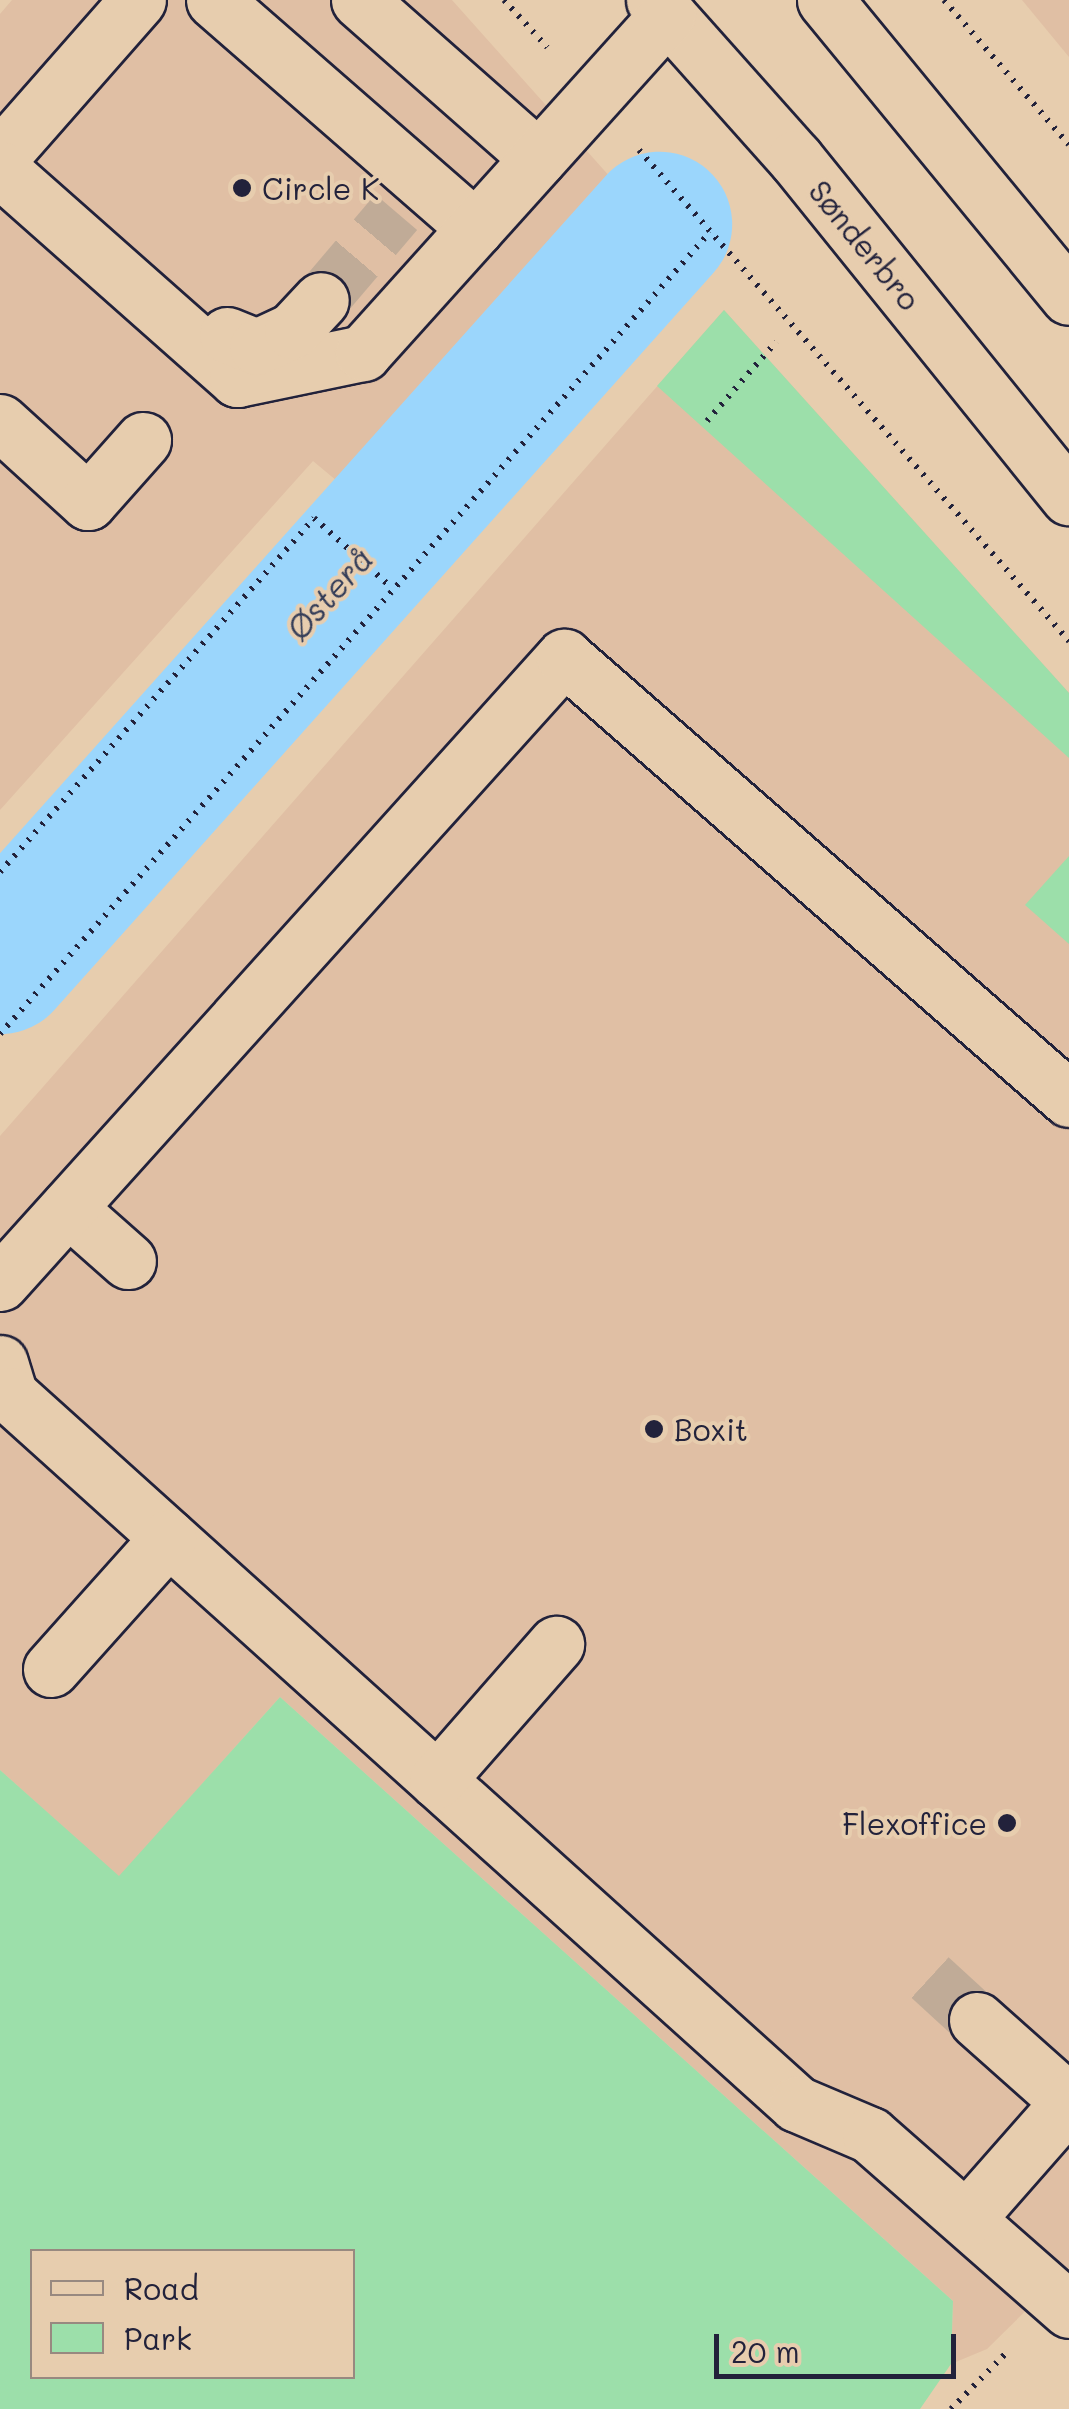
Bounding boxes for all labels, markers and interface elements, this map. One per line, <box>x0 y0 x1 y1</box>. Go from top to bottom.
place label: Circle K <box>262 170 379 206</box>
street label: Sønderbro <box>802 173 928 317</box>
marker: Circle K <box>231 177 253 199</box>
water label: Østerå <box>278 539 380 647</box>
place label: Boxit <box>674 1411 748 1447</box>
marker: Boxit <box>643 1418 665 1440</box>
place label: Flexoffice <box>842 1805 987 1841</box>
marker: Flexoffice <box>996 1812 1018 1834</box>
legend <box>30 2249 355 2379</box>
text: Road <box>124 2268 199 2308</box>
scale bar <box>719 2314 962 2376</box>
text: Park <box>124 2318 192 2358</box>
text: 20 m <box>731 2331 800 2371</box>

